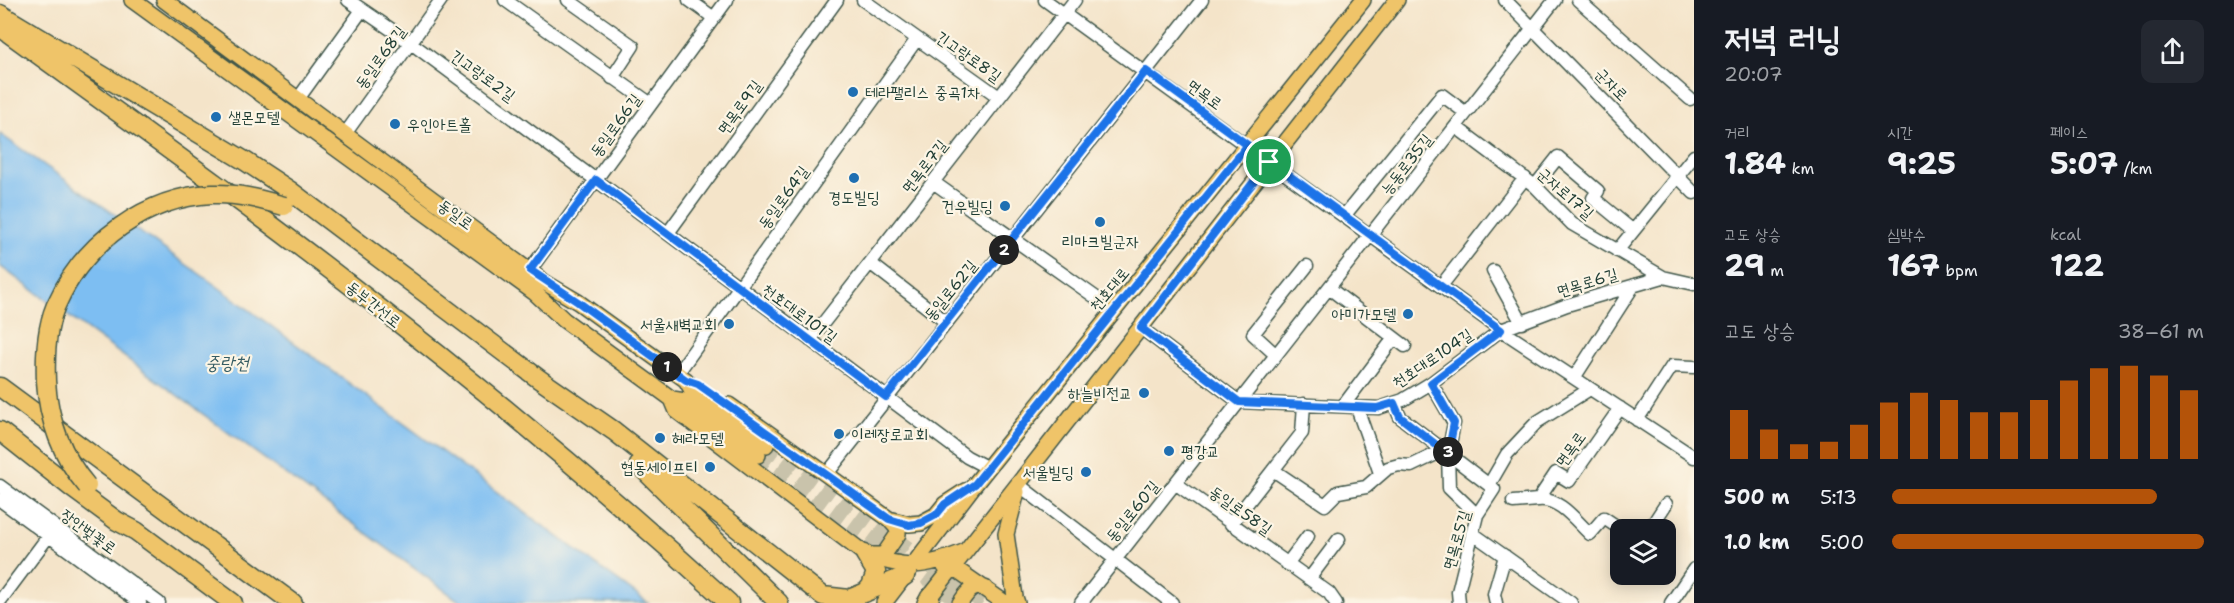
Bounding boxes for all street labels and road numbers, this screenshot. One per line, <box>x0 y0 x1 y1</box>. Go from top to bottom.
street label: 동일로68길 <box>350 21 410 93</box>
street label: 긴고랑로8길 <box>932 26 1006 87</box>
street label: 긴고랑로2길 <box>446 45 520 106</box>
street label: 군자로 <box>1591 63 1633 105</box>
street label: 면목로 <box>1183 75 1227 114</box>
street label: 면목로9길 <box>712 76 766 139</box>
street label: 동일로66길 <box>585 89 646 161</box>
street label: 능동로35길 <box>1376 129 1437 199</box>
street label: 면목로7길 <box>897 135 952 197</box>
street label: 동일로64길 <box>753 161 814 233</box>
street label: 군자로17길 <box>1533 163 1599 224</box>
street label: 동일로 <box>434 195 478 234</box>
street label: 동일로62길 <box>919 255 982 325</box>
street label: 천호대로 <box>1085 263 1134 316</box>
street label: 면목로6길 <box>1554 263 1620 302</box>
street label: 동부간선로 <box>342 276 406 332</box>
street label: 천호대로101길 <box>758 279 842 348</box>
street label: 천호대로104길 <box>1388 324 1477 393</box>
street label: 면목로 <box>1551 427 1590 471</box>
street label: 동일로60길 <box>1101 476 1164 546</box>
street label: 동일로58길 <box>1205 481 1276 540</box>
street label: 장안벚꽃로 <box>56 504 121 559</box>
street label: 면목로5길 <box>1438 508 1475 573</box>

